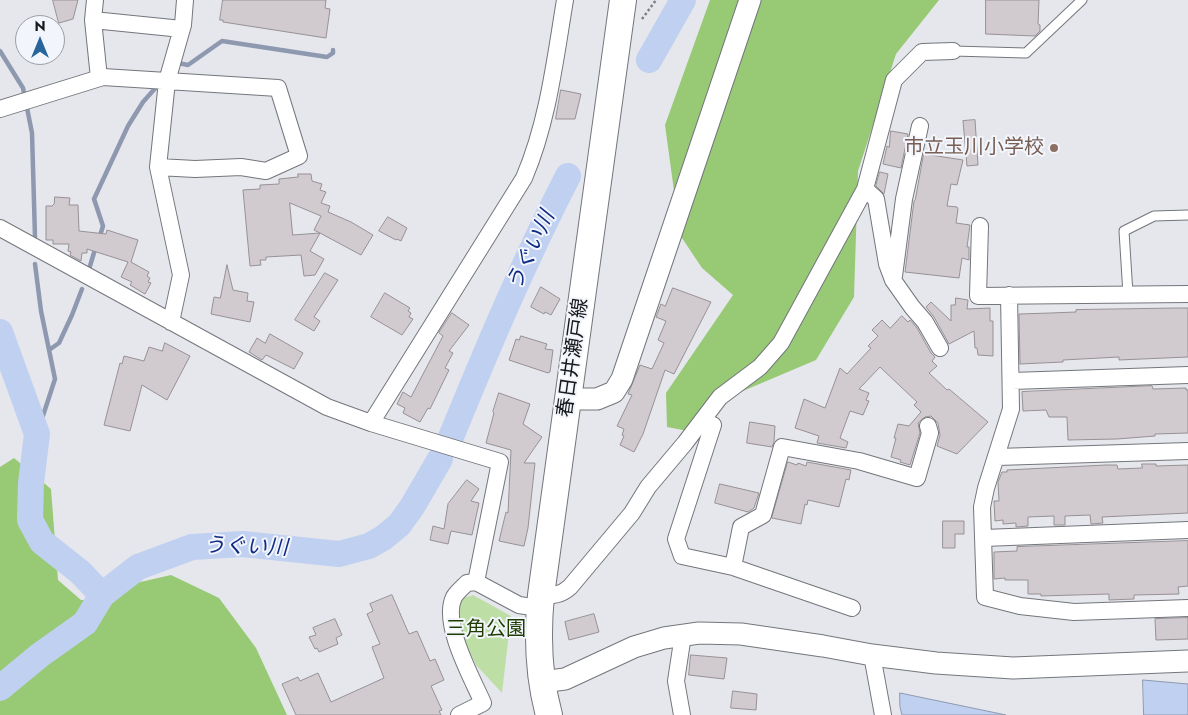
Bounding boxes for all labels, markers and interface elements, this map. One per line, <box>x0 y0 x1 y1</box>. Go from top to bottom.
north arrow <box>15 15 65 65</box>
text: N <box>34 16 46 36</box>
place label: 市立玉川小学校 <box>904 136 1044 160</box>
marker: 市立玉川小学校 <box>1048 142 1060 154</box>
water label: うぐい川 <box>503 208 561 294</box>
street label: 春日井瀬戸線 <box>554 297 594 419</box>
water label: うぐい川 <box>204 534 288 562</box>
park label: 三角公園 <box>446 618 526 642</box>

